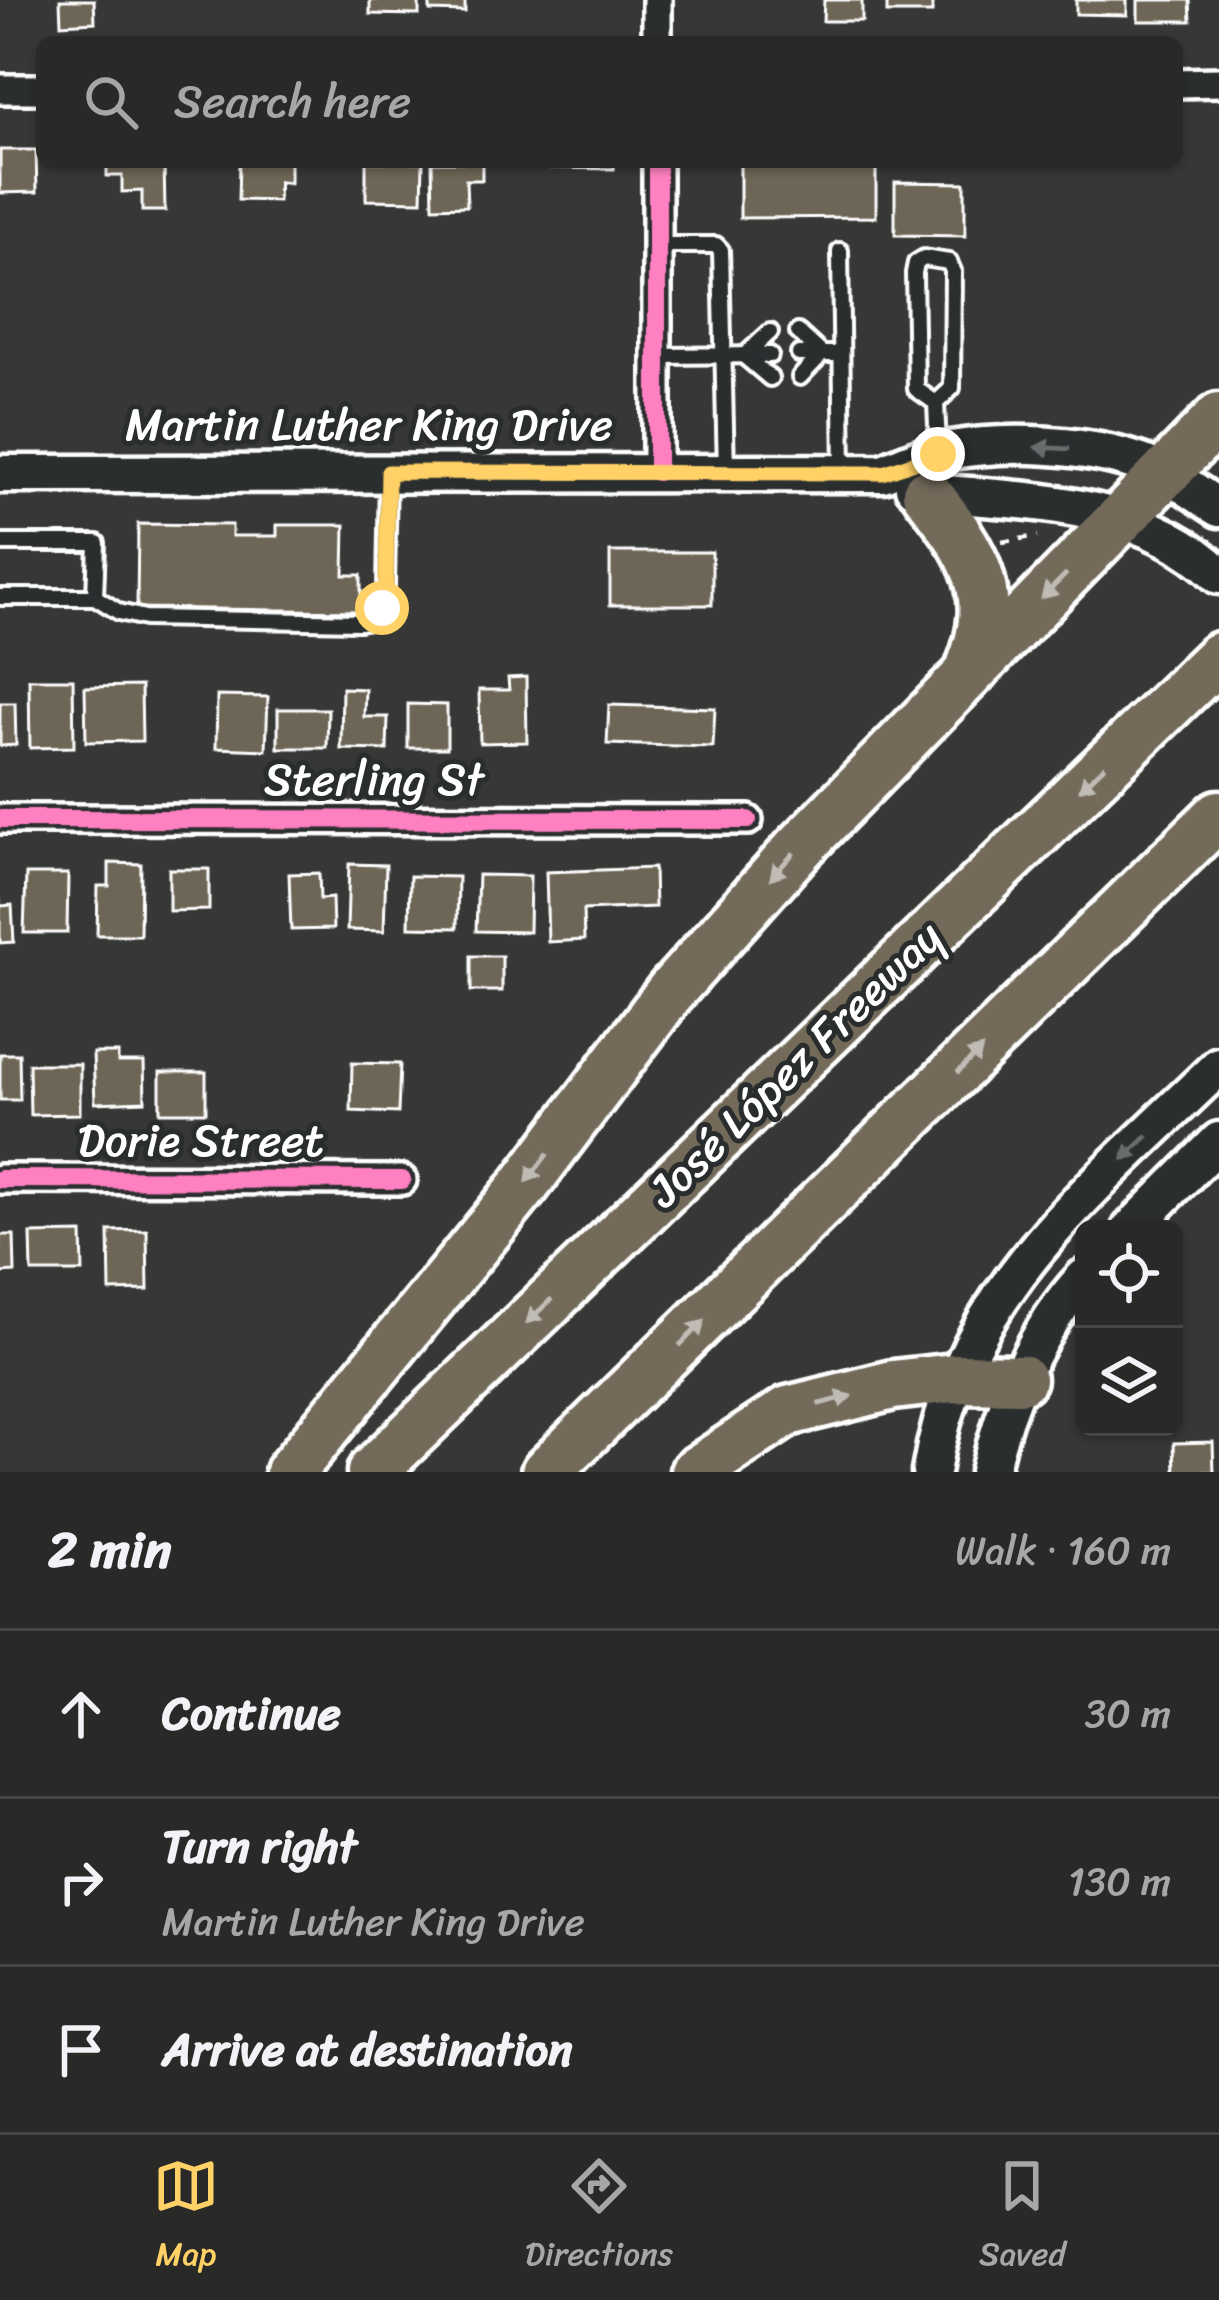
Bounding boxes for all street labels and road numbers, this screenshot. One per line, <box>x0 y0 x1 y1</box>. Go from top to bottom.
street label: Martin Luther King Drive <box>125 385 613 465</box>
street label: Sterling St <box>264 740 486 820</box>
street label: José López Freeway <box>626 900 963 1229</box>
street label: Dorie Street <box>78 1101 324 1181</box>

